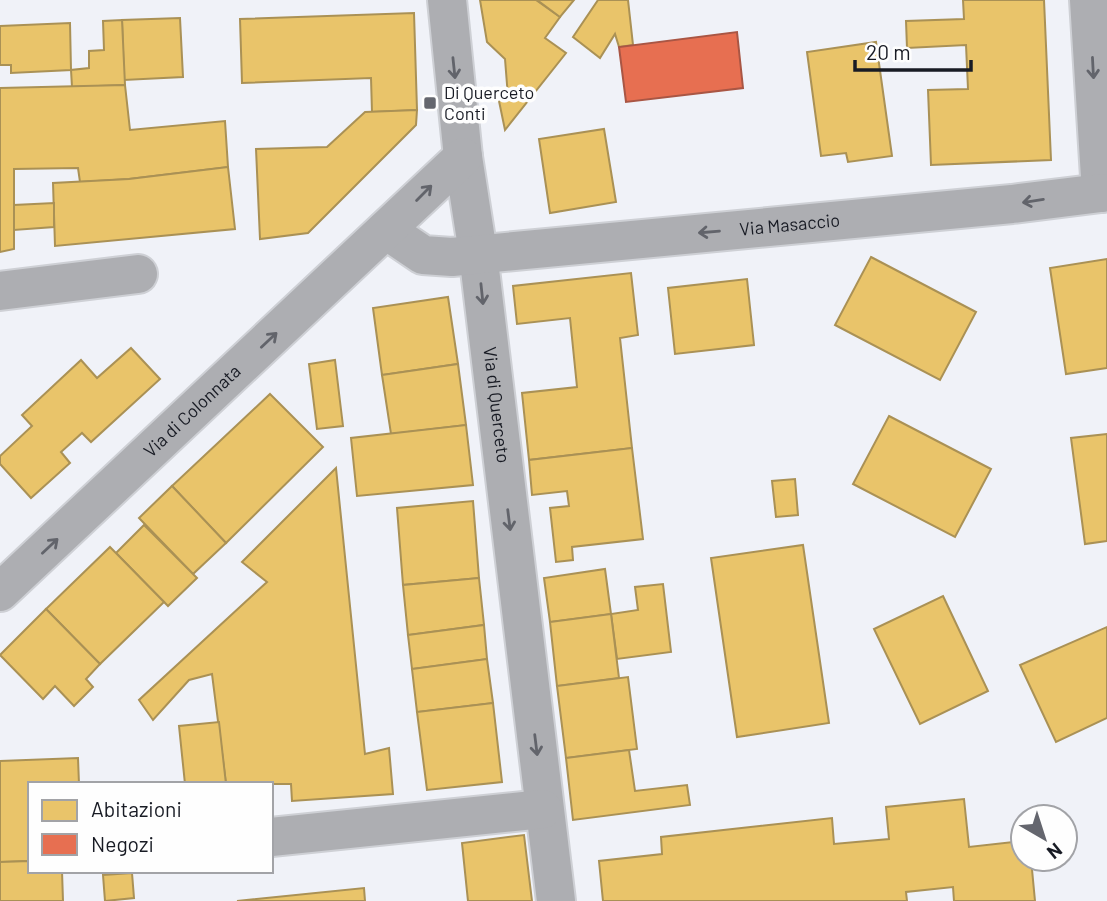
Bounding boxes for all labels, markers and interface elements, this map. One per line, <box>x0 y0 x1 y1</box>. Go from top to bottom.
scale bar <box>855 28 970 72</box>
text: 20 m <box>866 39 911 64</box>
one-way arrow <box>448 56 461 79</box>
one-way arrow <box>1087 56 1100 79</box>
place label: Di Querceto Conti <box>444 81 534 124</box>
marker: Di Querceto Conti <box>422 95 438 111</box>
one-way arrow <box>415 184 432 201</box>
one-way arrow <box>1022 195 1045 208</box>
street label: Via Masaccio <box>738 208 841 240</box>
one-way arrow <box>698 226 721 239</box>
one-way arrow <box>476 282 489 304</box>
one-way arrow <box>260 331 277 348</box>
street label: Via di Querceto <box>479 345 515 464</box>
street label: Via di Colonnata <box>139 360 245 461</box>
one-way arrow <box>502 508 515 530</box>
one-way arrow <box>41 537 58 554</box>
one-way arrow <box>529 734 542 756</box>
legend <box>28 782 273 873</box>
text: Abitazioni <box>91 796 182 821</box>
north arrow <box>1009 803 1079 873</box>
text: Negozi <box>91 831 154 856</box>
text: N <box>1043 839 1067 865</box>

